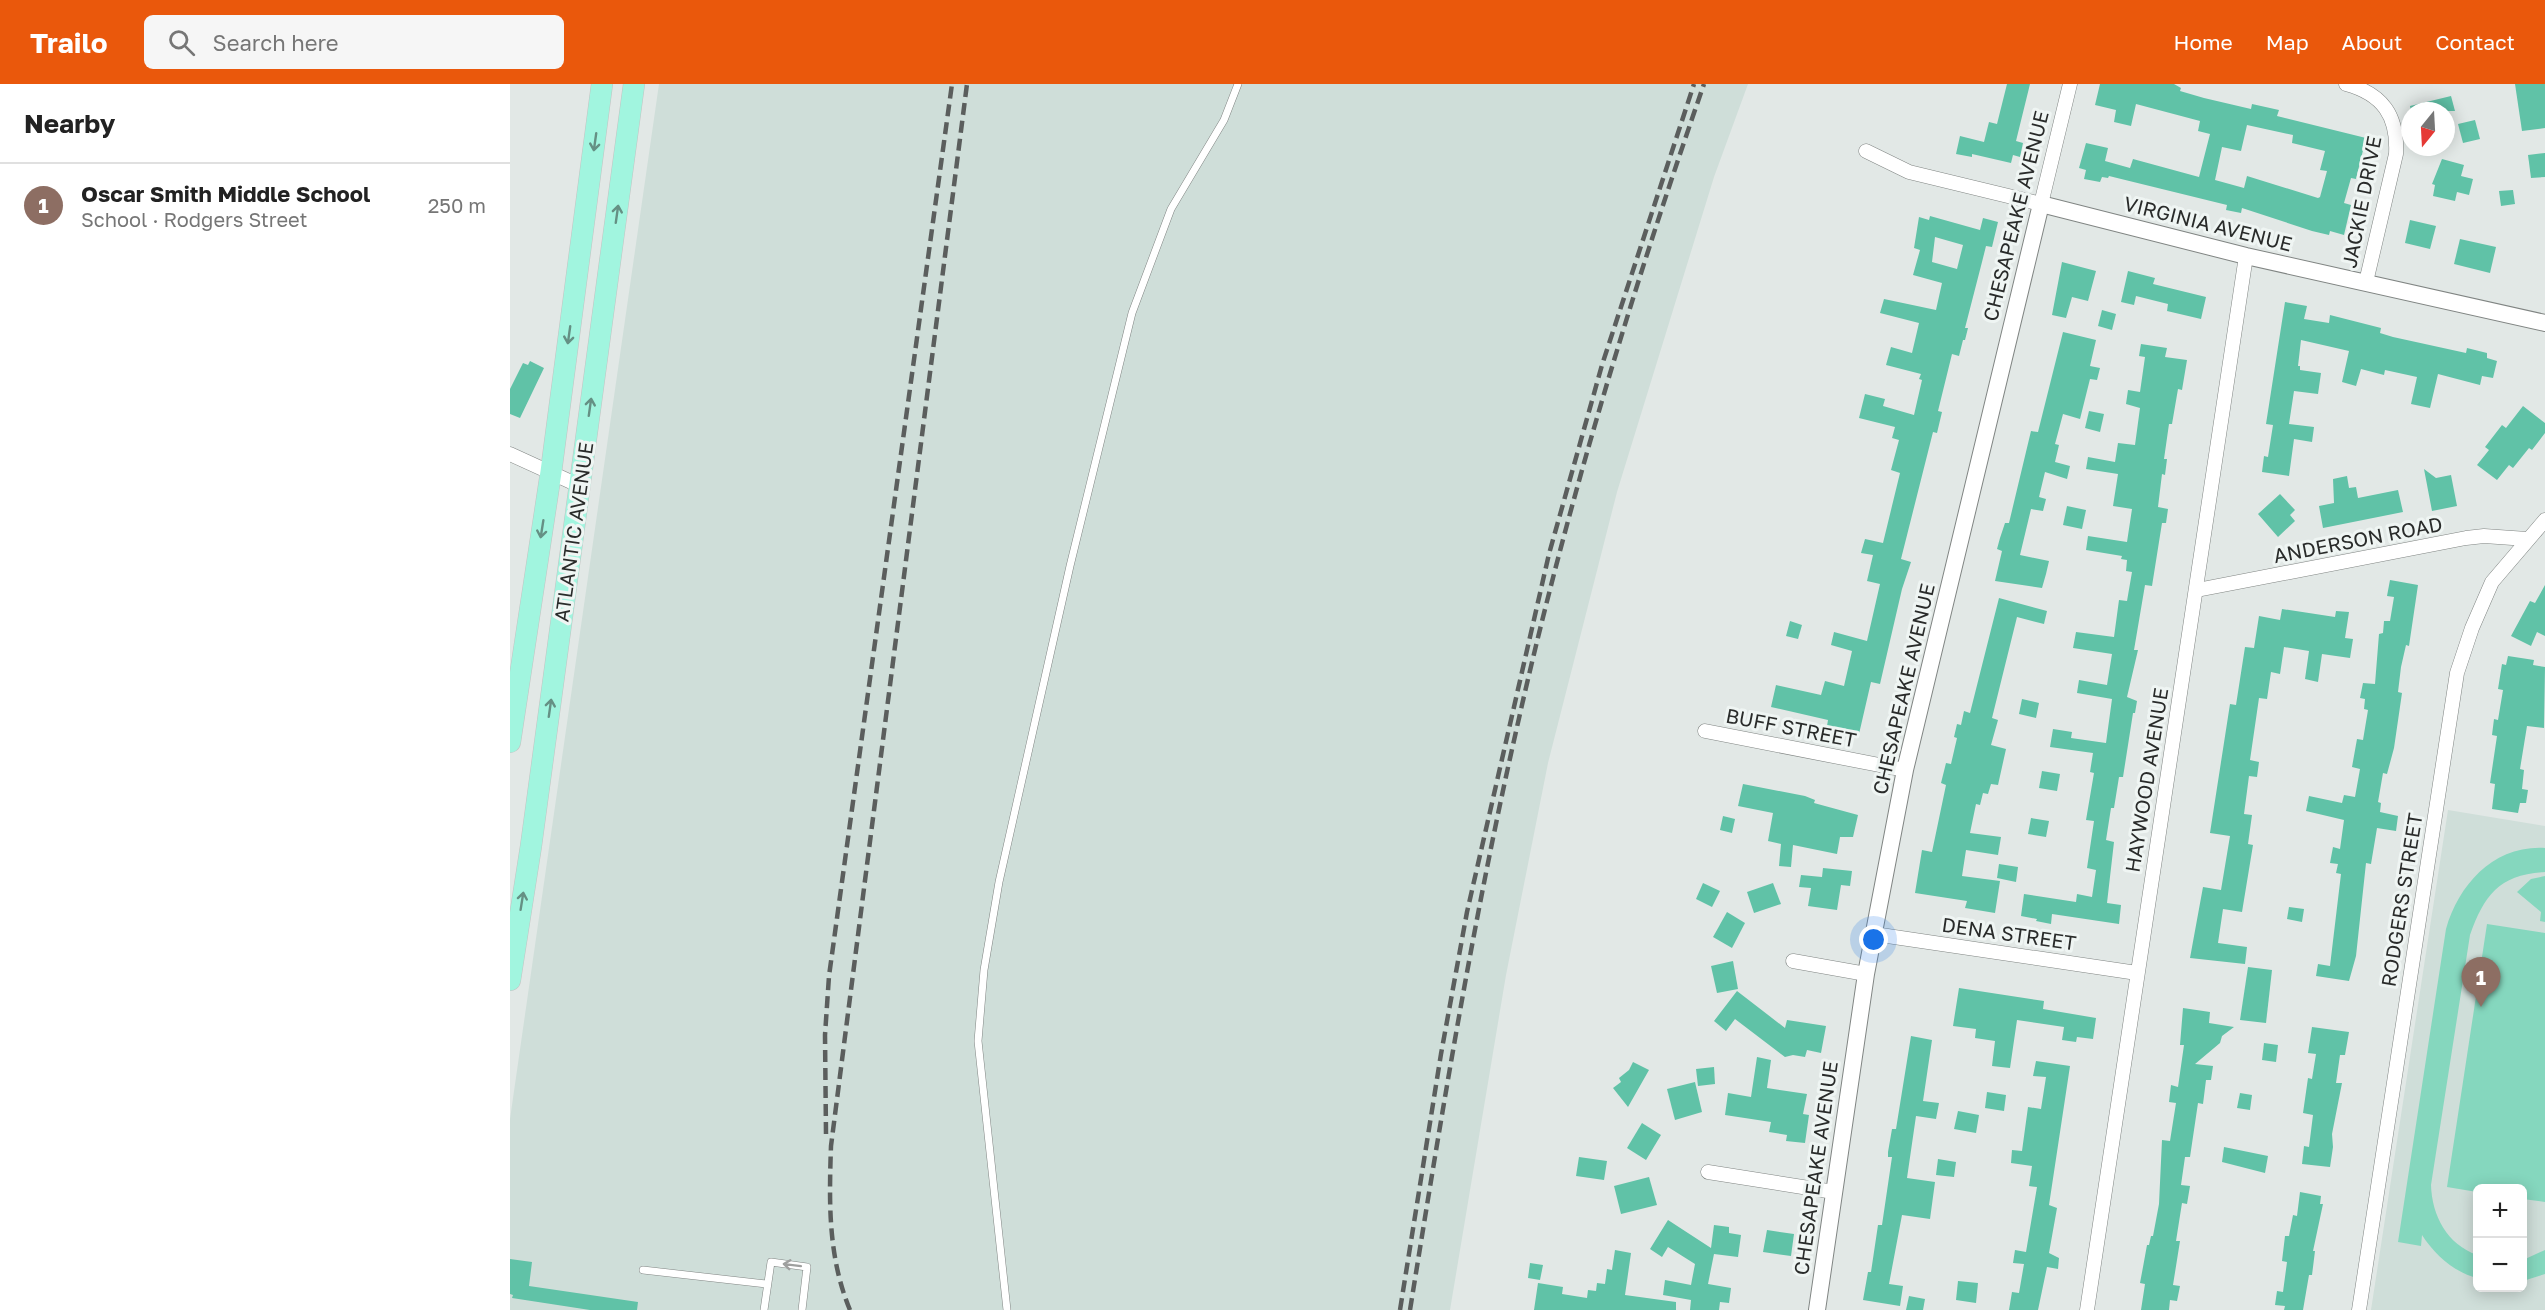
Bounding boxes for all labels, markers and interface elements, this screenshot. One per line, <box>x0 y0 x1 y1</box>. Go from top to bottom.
search box <box>144 15 564 69</box>
text: Trailo <box>30 26 108 59</box>
icon: search <box>165 26 198 59</box>
text: Search here <box>213 29 339 56</box>
text: Home <box>2173 29 2233 55</box>
text: Map <box>2266 29 2309 55</box>
text: About <box>2342 29 2402 55</box>
text: Contact <box>2435 29 2515 55</box>
north arrow <box>2401 102 2455 156</box>
text: Nearby <box>24 108 115 139</box>
street label: CHESAPEAKE AVENUE <box>1977 108 2053 323</box>
one-way arrow <box>589 132 600 151</box>
street label: JACKIE DRIVE <box>2336 134 2386 270</box>
text: Oscar Smith Middle School <box>81 180 370 207</box>
street label: VIRGINIA AVENUE <box>2122 190 2295 256</box>
text: 1 <box>38 193 49 217</box>
text: 250 m <box>428 193 486 217</box>
one-way arrow <box>611 205 622 224</box>
text: School · Rodgers Street <box>81 207 308 231</box>
one-way arrow <box>563 325 574 345</box>
one-way arrow <box>585 398 596 418</box>
street label: ATLANTIC AVENUE <box>549 440 598 623</box>
street label: ANDERSON ROAD <box>2271 511 2444 567</box>
one-way arrow <box>537 519 548 539</box>
street label: CHESAPEAKE AVENUE <box>1867 581 1939 797</box>
street label: HAYWOOD AVENUE <box>2120 686 2172 874</box>
one-way arrow <box>544 699 555 719</box>
street label: BUFF STREET <box>1724 703 1858 751</box>
street label: RODGERS STREET <box>2375 811 2427 988</box>
one-way arrow <box>517 892 528 912</box>
street label: DENA STREET <box>1940 912 2078 954</box>
your location <box>1859 925 1888 954</box>
pin: 1 <box>2462 958 2500 1007</box>
street label: CHESAPEAKE AVENUE <box>1788 1059 1842 1276</box>
map controls <box>2473 1184 2527 1292</box>
button: + <box>2473 1184 2527 1238</box>
button: − <box>2473 1238 2527 1292</box>
one-way arrow <box>783 1259 803 1270</box>

